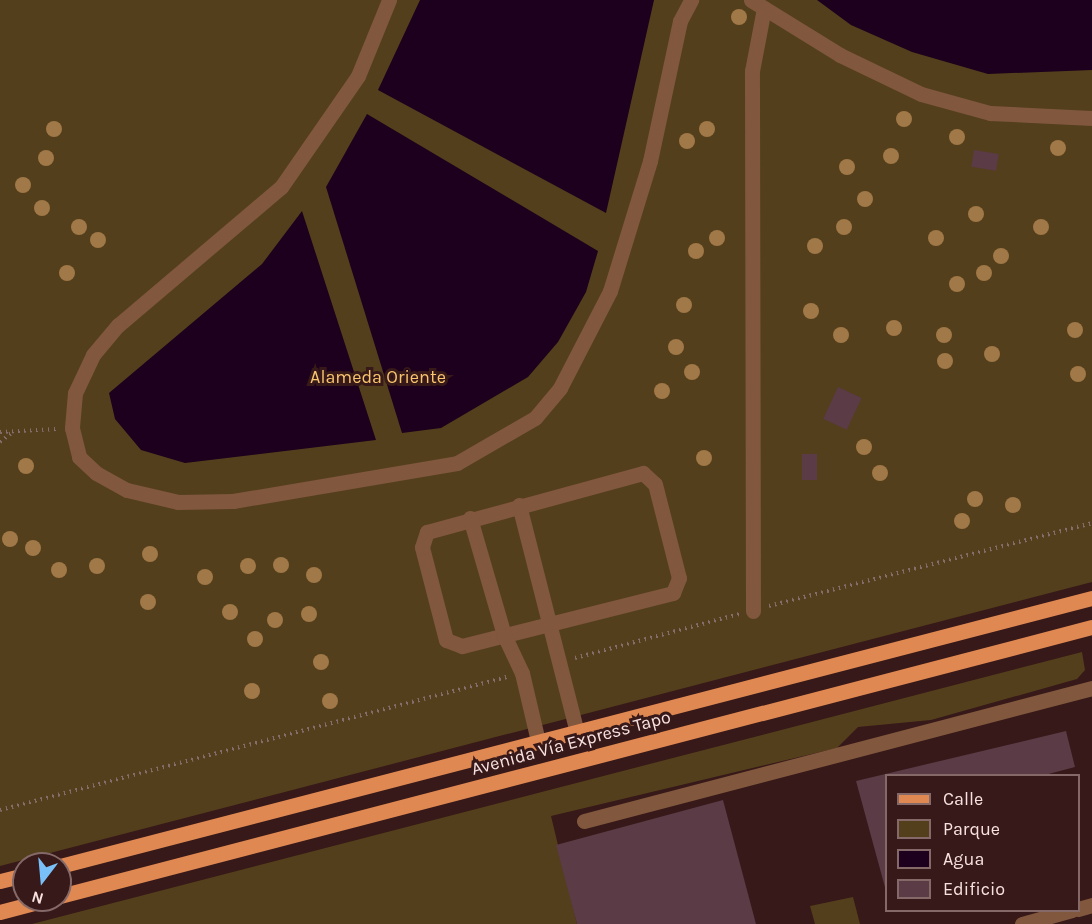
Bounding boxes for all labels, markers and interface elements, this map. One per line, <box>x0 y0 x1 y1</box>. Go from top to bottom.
park label: Alameda Oriente <box>310 366 446 388</box>
street label: Avenida Vía Express Tapo <box>469 706 673 780</box>
legend <box>885 774 1080 912</box>
text: Calle <box>943 788 983 810</box>
text: Parque <box>943 818 1000 840</box>
text: Agua <box>943 848 984 870</box>
north arrow <box>12 852 72 912</box>
text: Edificio <box>943 878 1005 900</box>
text: N <box>29 887 46 909</box>

